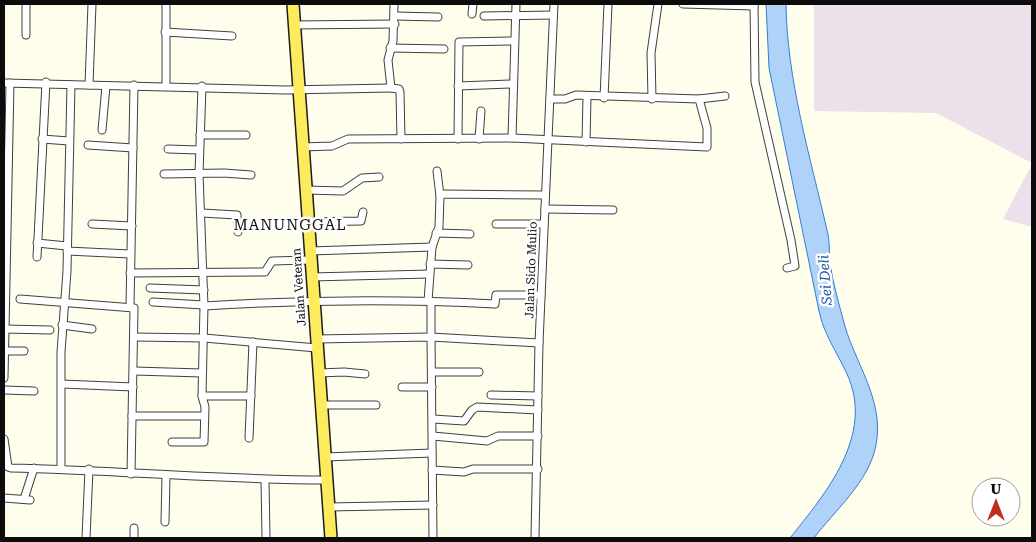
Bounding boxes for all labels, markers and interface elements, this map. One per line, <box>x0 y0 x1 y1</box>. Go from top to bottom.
district label: MANUNGGAL <box>233 216 347 234</box>
street label: Jalan Sido Mulio <box>522 221 540 319</box>
street label: Jalan Veteran <box>289 247 309 327</box>
water label: Sei Deli <box>815 254 835 307</box>
north arrow <box>971 477 1021 527</box>
text: U <box>991 481 1002 497</box>

